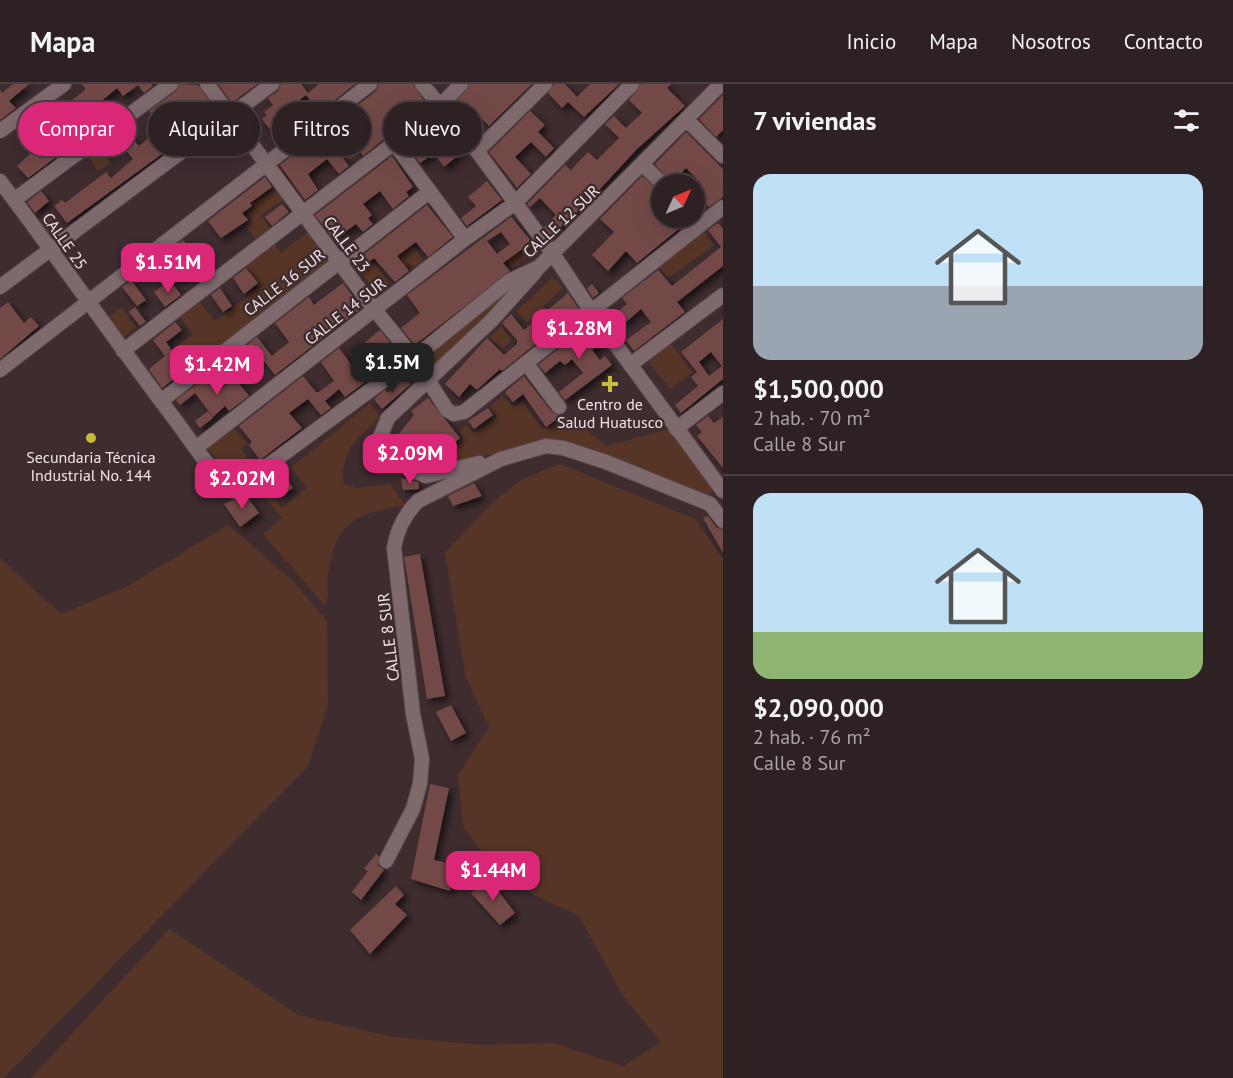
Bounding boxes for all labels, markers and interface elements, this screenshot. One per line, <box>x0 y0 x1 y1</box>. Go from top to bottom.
text: Mapa <box>30 23 95 60</box>
text: Inicio <box>847 28 896 55</box>
text: Mapa <box>929 28 978 55</box>
text: Nosotros <box>1011 28 1091 55</box>
text: Contacto <box>1124 28 1203 55</box>
chip: Comprar <box>18 102 136 156</box>
chip: Alquilar <box>148 102 260 156</box>
chip: Filtros <box>272 102 371 156</box>
chip: Nuevo <box>383 102 482 156</box>
text: 7 viviendas <box>753 104 876 137</box>
icon: filters <box>1170 104 1203 137</box>
north arrow <box>651 174 705 228</box>
map controls <box>651 174 705 228</box>
street label: CALLE 12 SUR <box>518 180 604 262</box>
street label: CALLE 25 <box>38 209 92 273</box>
street label: CALLE 23 <box>319 212 375 276</box>
icon: home <box>924 213 1032 321</box>
pin: $1.51M <box>119 243 217 294</box>
street label: CALLE 16 SUR <box>239 244 329 320</box>
text: $1.51M <box>135 249 201 275</box>
street label: CALLE 14 SUR <box>300 273 390 349</box>
pin: $1.28M <box>530 309 628 360</box>
text: $1.28M <box>546 315 612 341</box>
pin: $1.5M <box>350 343 434 394</box>
pin: $1.42M <box>168 345 266 396</box>
text: $1.5M <box>365 349 419 375</box>
text: $1.42M <box>184 351 250 377</box>
text: $1,500,000 <box>753 372 884 405</box>
marker: Centro de Salud Huatusco <box>601 375 619 393</box>
place label: Centro de Salud Huatusco <box>557 394 663 432</box>
text: 2 hab. · 70 m² <box>753 405 871 431</box>
marker: Secundaria Técnica Industrial No. 144 <box>84 431 98 445</box>
text: Calle 8 Sur <box>753 431 846 457</box>
pin: $2.09M <box>361 434 459 485</box>
text: $2.09M <box>377 440 443 466</box>
place label: Secundaria Técnica Industrial No. 144 <box>26 447 156 485</box>
pin: $2.02M <box>193 459 291 510</box>
text: $2.02M <box>209 465 275 491</box>
icon: home <box>924 532 1032 640</box>
street label: CALLE 8 SUR <box>373 592 403 682</box>
text: $2,090,000 <box>753 691 884 724</box>
text: 2 hab. · 76 m² <box>753 724 871 750</box>
text: Calle 8 Sur <box>753 750 846 776</box>
pin: $1.44M <box>444 851 542 902</box>
text: $1.44M <box>460 857 526 883</box>

